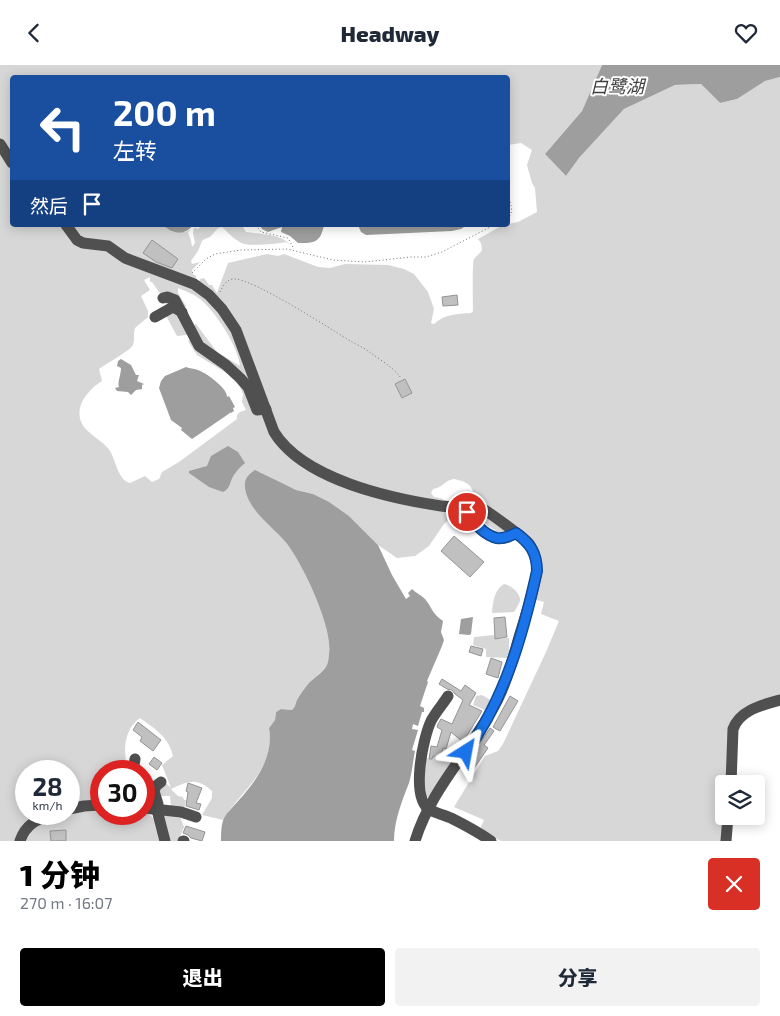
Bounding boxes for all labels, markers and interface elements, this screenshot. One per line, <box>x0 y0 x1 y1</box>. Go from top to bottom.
icon: back <box>20 19 48 47</box>
icon: heart <box>732 19 760 47</box>
text: Headway <box>341 20 439 46</box>
water label: 白鹭湖 <box>590 75 647 97</box>
text: 200 m <box>113 91 216 133</box>
icon: left <box>30 95 95 160</box>
text: 左转 <box>113 137 157 163</box>
icon: arrive <box>78 190 106 218</box>
text: 然后 <box>30 194 68 217</box>
pin <box>446 491 488 533</box>
icon: arrive <box>453 498 481 526</box>
position arrow <box>439 725 491 777</box>
speed limit sign: 30 <box>90 760 155 825</box>
text: 28 <box>32 771 63 801</box>
map controls <box>715 775 765 825</box>
button: layers <box>715 775 765 825</box>
text: km/h <box>33 798 62 812</box>
text: 1 分钟 <box>20 856 100 892</box>
button: close <box>708 858 760 910</box>
text: 270 m · 16:07 <box>20 893 112 912</box>
button: 退出 <box>20 948 385 1006</box>
button: 分享 <box>395 948 760 1006</box>

